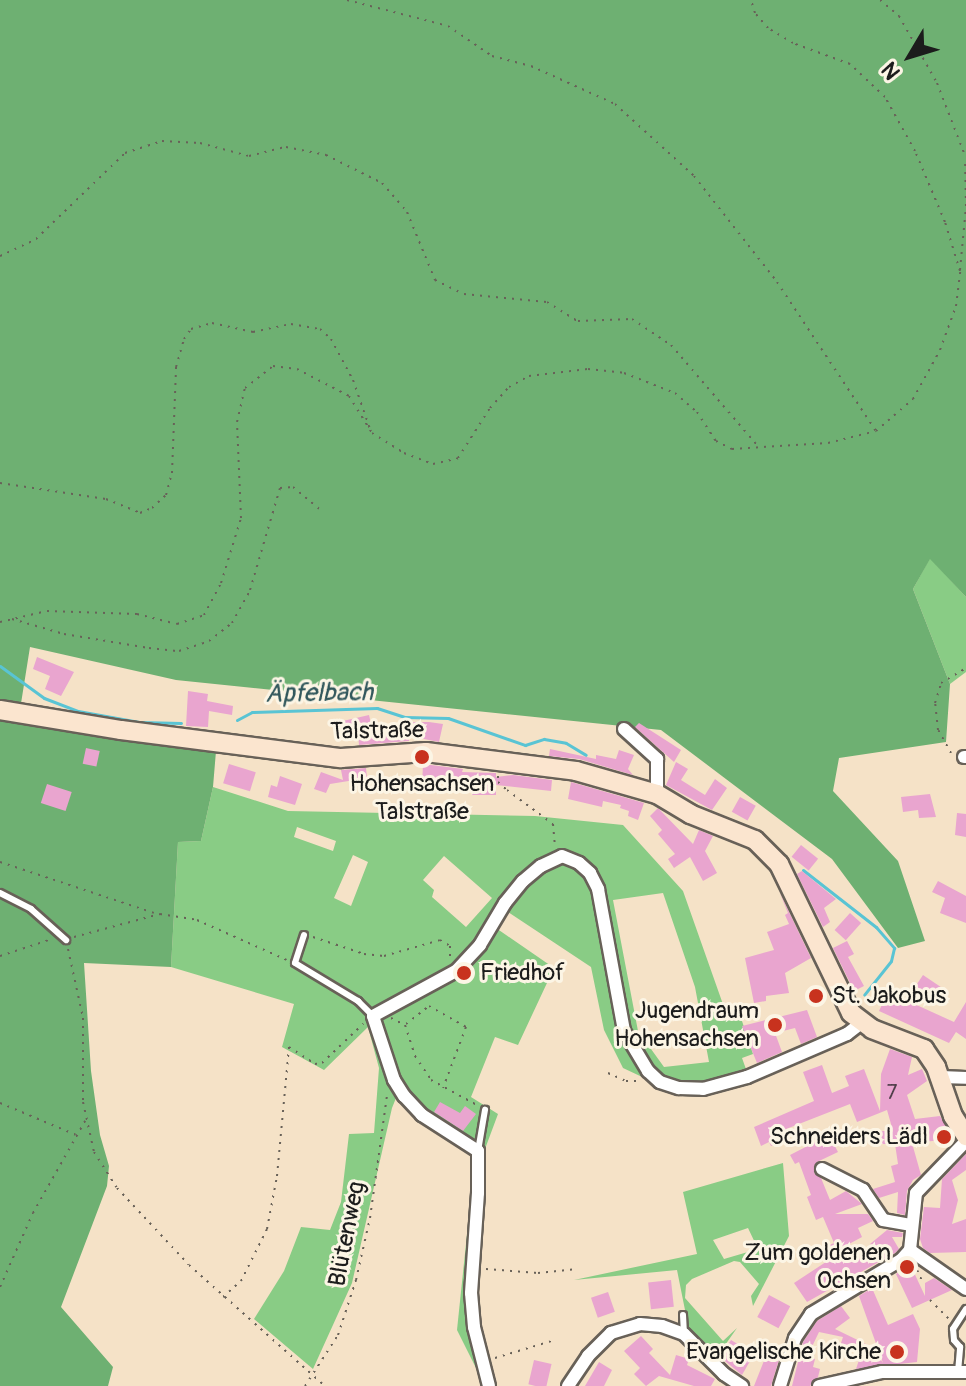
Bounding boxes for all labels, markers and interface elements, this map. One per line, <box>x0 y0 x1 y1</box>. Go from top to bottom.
north arrow <box>870 16 950 96</box>
text: N <box>875 56 907 85</box>
water label: Äpfelbach <box>265 677 373 711</box>
street label: Talstraße <box>330 716 424 746</box>
marker: Hohensachsen Talstraße <box>413 748 431 766</box>
place label: Hohensachsen Talstraße <box>350 770 494 826</box>
place label: Friedhof <box>480 959 565 987</box>
marker: Friedhof <box>455 964 473 982</box>
place label: St. Jakobus <box>832 982 946 1010</box>
marker: St. Jakobus <box>807 987 825 1005</box>
place label: Jugendraum Hohensachsen <box>614 997 759 1053</box>
marker: Jugendraum Hohensachsen <box>766 1016 784 1034</box>
house number: 7 <box>887 1080 897 1104</box>
place label: Schneiders Lädl <box>770 1123 928 1151</box>
marker: Schneiders Lädl <box>935 1128 953 1146</box>
street label: Blütenweg <box>323 1179 371 1289</box>
place label: Zum goldenen Ochsen <box>744 1239 891 1295</box>
marker: Zum goldenen Ochsen <box>898 1258 916 1276</box>
place label: Evangelische Kirche <box>686 1338 881 1366</box>
marker: Evangelische Kirche <box>888 1343 906 1361</box>

